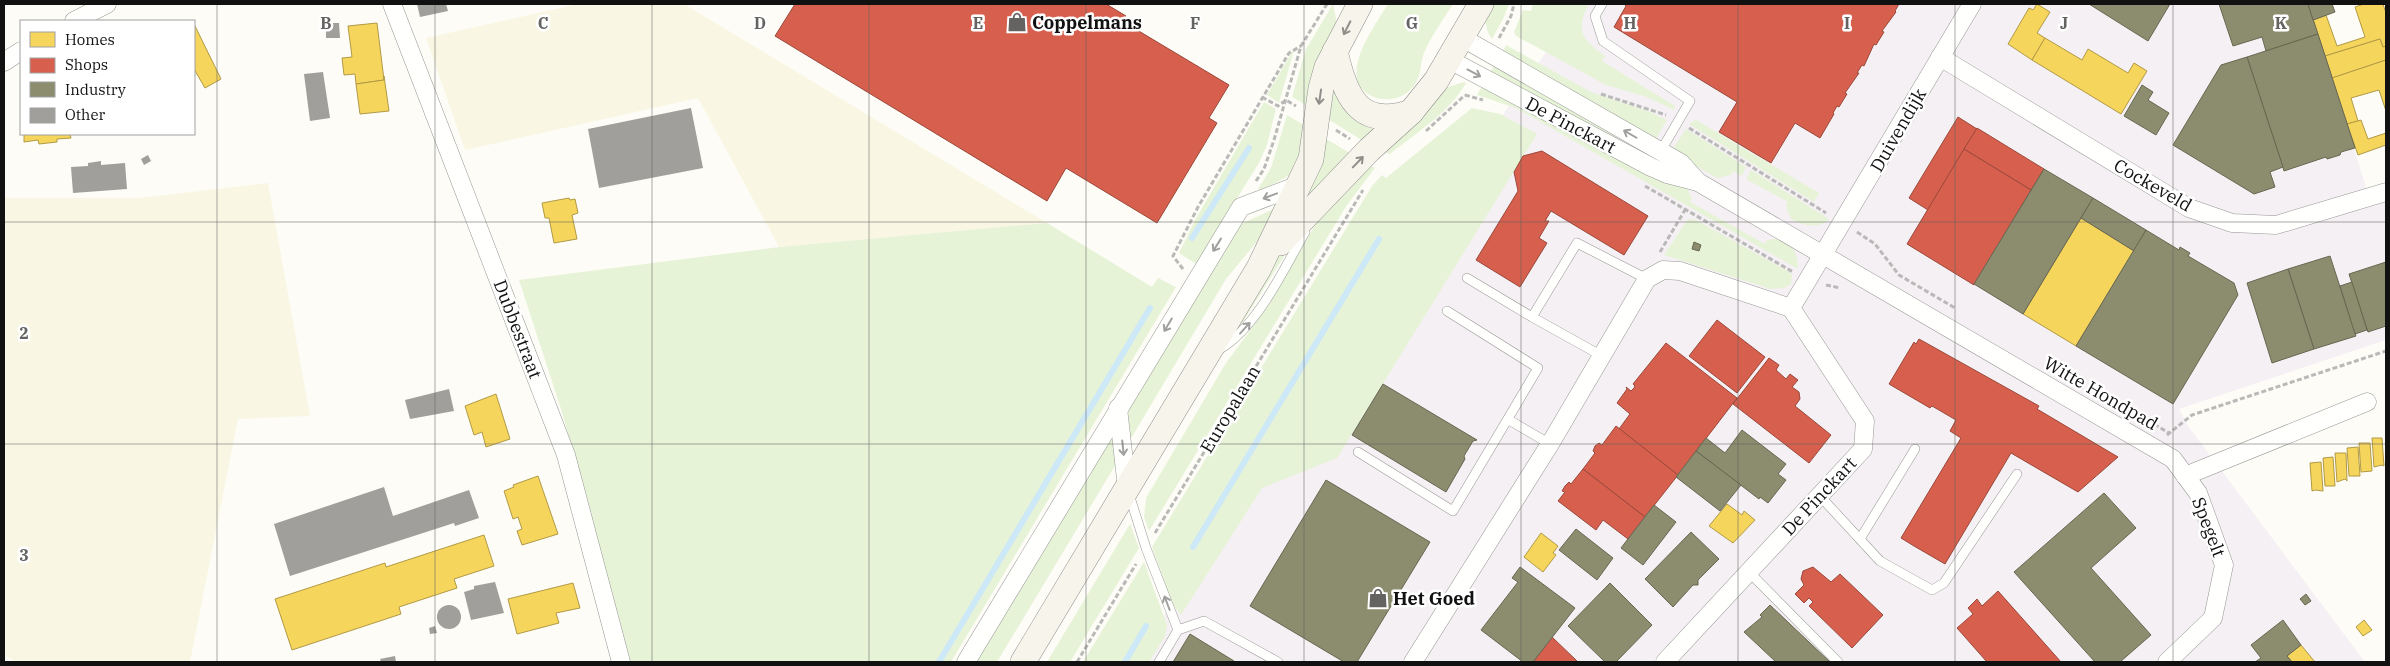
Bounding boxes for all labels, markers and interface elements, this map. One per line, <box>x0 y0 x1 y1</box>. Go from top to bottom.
shop icon: Coppelmans <box>1006 11 1028 33</box>
place label: Coppelmans <box>1032 11 1142 34</box>
text: B <box>320 13 332 33</box>
text: C <box>538 13 548 33</box>
text: D <box>754 13 766 33</box>
text: E <box>973 13 983 33</box>
text: F <box>1190 13 1200 33</box>
text: G <box>1406 13 1418 33</box>
text: H <box>1624 13 1637 33</box>
text: I <box>1844 13 1850 33</box>
text: J <box>2060 13 2068 33</box>
text: K <box>2275 13 2288 33</box>
legend <box>20 20 195 135</box>
one-way arrow <box>1342 20 1352 35</box>
text: Homes <box>65 30 115 49</box>
text: Shops <box>65 55 108 74</box>
one-way arrow <box>1466 69 1481 78</box>
text: Industry <box>65 80 126 99</box>
street label: Duivendijk <box>1865 84 1931 176</box>
one-way arrow <box>1315 89 1325 105</box>
street label: De Pinckart <box>1522 92 1620 158</box>
text: Other <box>65 105 105 124</box>
one-way arrow <box>1623 129 1638 139</box>
street label: Cockeveld <box>2110 153 2196 217</box>
one-way arrow <box>1352 155 1364 168</box>
one-way arrow <box>1263 192 1278 201</box>
one-way arrow <box>1212 238 1222 252</box>
street label: Dubbestraat <box>489 276 547 382</box>
one-way arrow <box>1163 318 1173 332</box>
one-way arrow <box>1240 322 1251 335</box>
text: 2 <box>19 323 29 343</box>
street label: Witte Hondpad <box>2040 351 2162 435</box>
street label: Europalaan <box>1195 361 1265 457</box>
one-way arrow <box>1118 439 1128 455</box>
street label: De Pinckart <box>1777 452 1861 540</box>
street label: Spegelt <box>2187 494 2231 560</box>
text: 3 <box>19 545 29 565</box>
shop icon: Het Goed <box>1367 587 1389 609</box>
place label: Het Goed <box>1393 587 1475 610</box>
one-way arrow <box>1162 596 1172 611</box>

